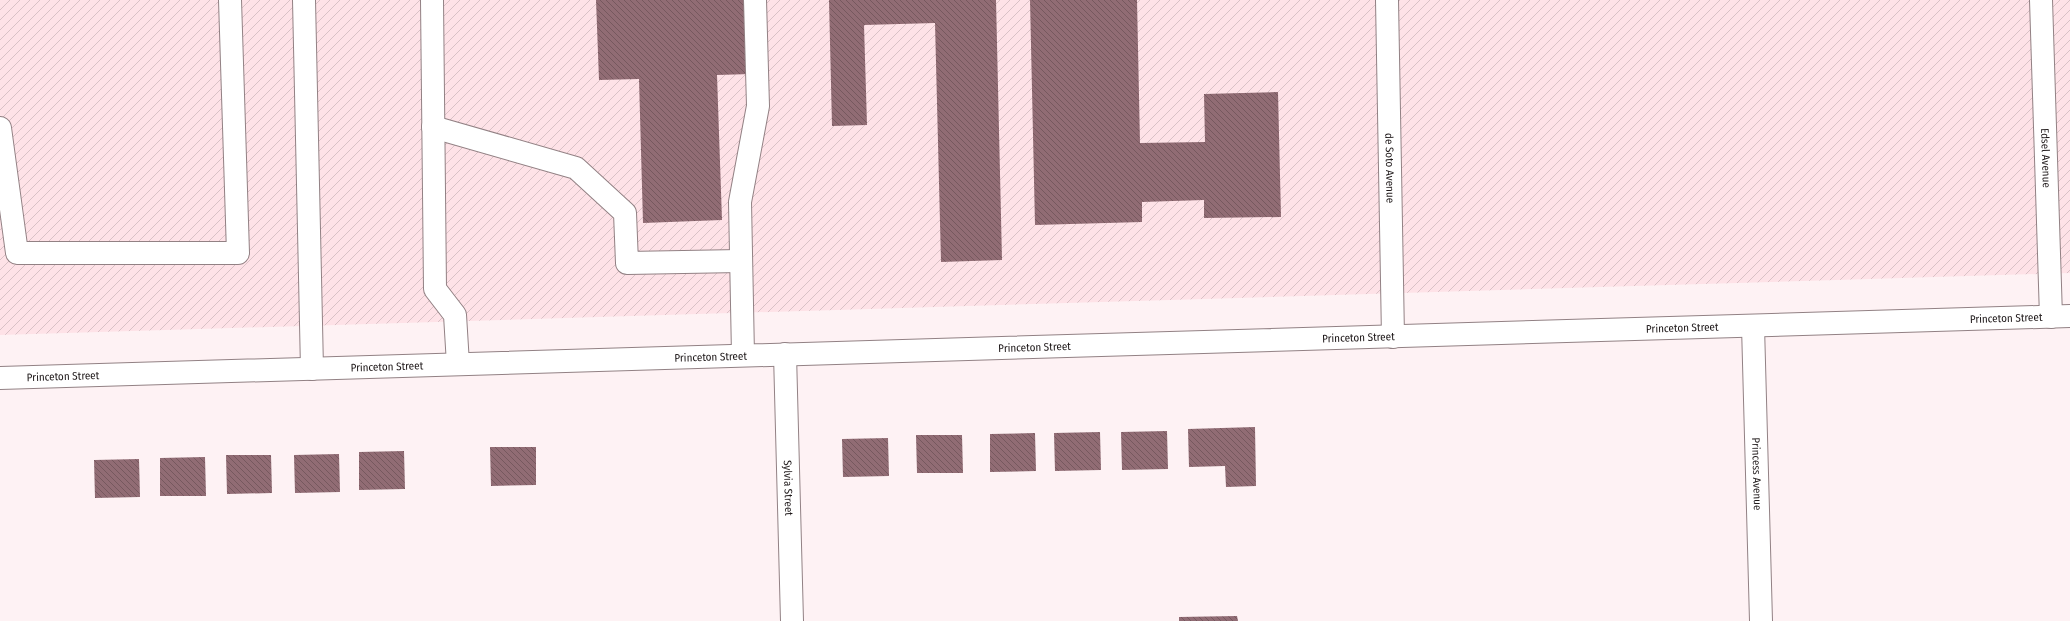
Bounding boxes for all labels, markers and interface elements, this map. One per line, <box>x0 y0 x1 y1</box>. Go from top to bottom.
street label: Edsel Avenue <box>2039 128 2053 188</box>
street label: de Soto Avenue <box>1383 133 1397 203</box>
street label: Princeton Street <box>1970 310 2043 325</box>
street label: Princeton Street <box>1646 320 1719 335</box>
street label: Princeton Street <box>1322 330 1395 345</box>
street label: Princeton Street <box>998 339 1071 355</box>
street label: Princeton Street <box>674 349 748 364</box>
street label: Princeton Street <box>350 359 424 374</box>
street label: Princeton Street <box>26 369 100 384</box>
street label: Princess Avenue <box>1750 437 1764 511</box>
street label: Sylvia Street <box>781 460 796 516</box>

